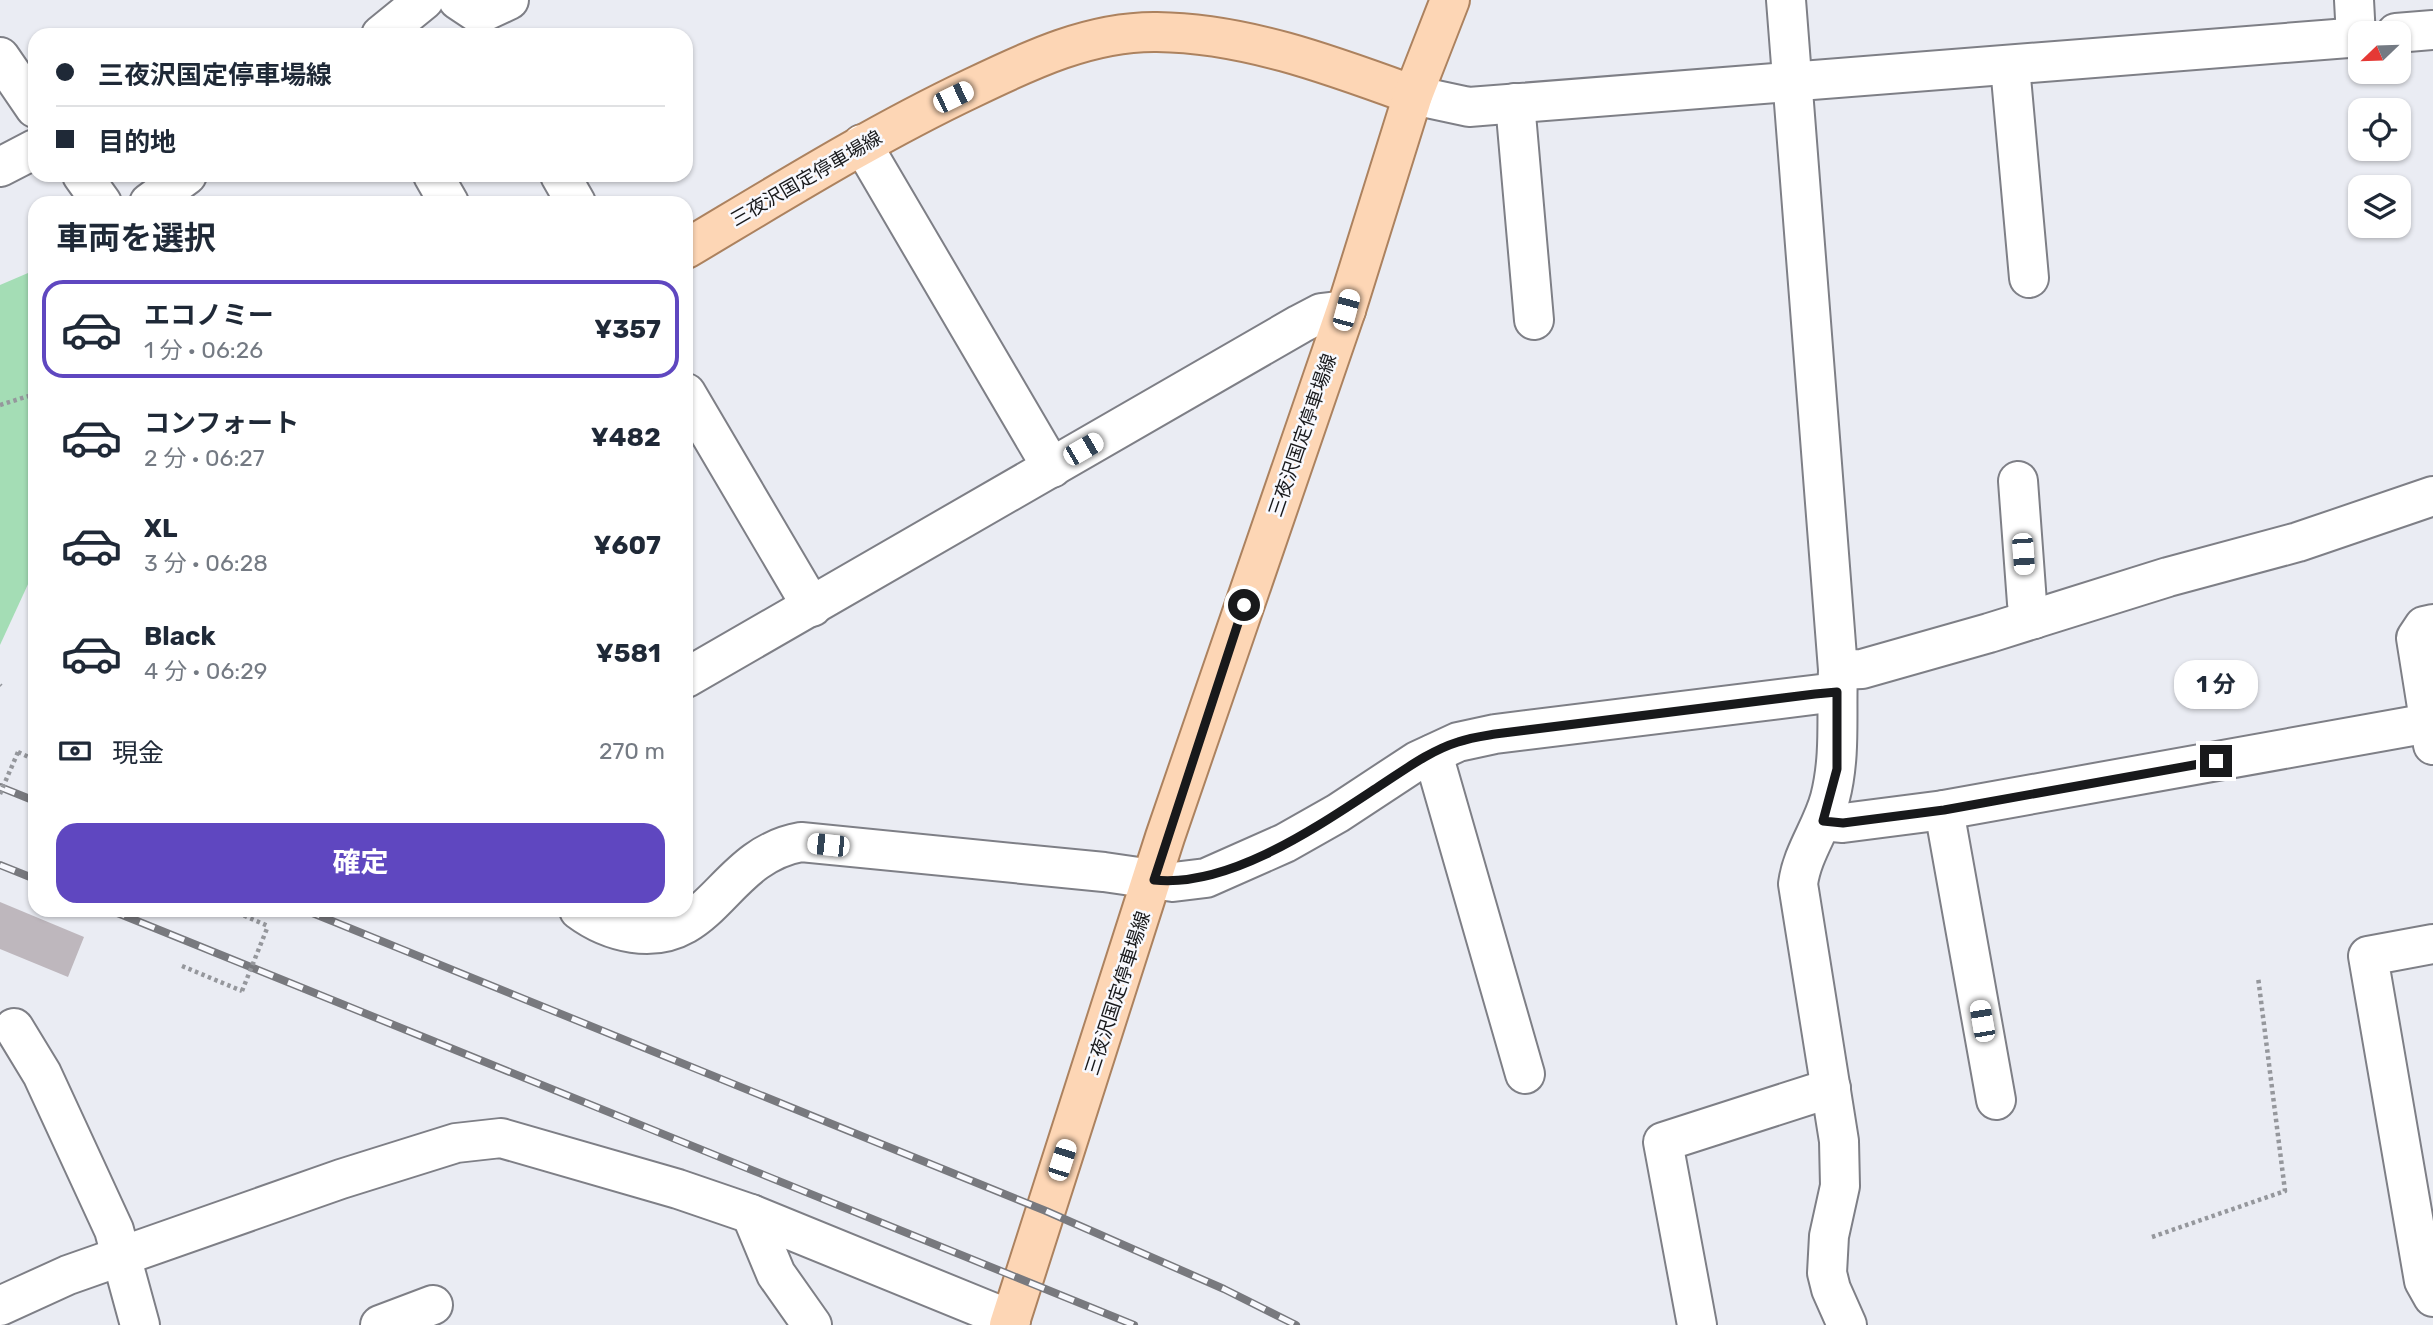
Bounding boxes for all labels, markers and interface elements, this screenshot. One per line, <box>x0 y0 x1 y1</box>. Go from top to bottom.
north arrow <box>2348 21 2412 84</box>
map controls <box>2348 21 2411 238</box>
text: 三夜沢国定停車場線 <box>98 60 332 91</box>
car <box>930 78 977 116</box>
button: locate <box>2348 98 2411 161</box>
street label: 三夜沢国定停車場線 <box>726 126 886 231</box>
text: 目的地 <box>98 127 176 158</box>
button: layers <box>2348 175 2411 238</box>
text: 車両を選択 <box>56 219 216 257</box>
car <box>1331 287 1362 333</box>
icon: car <box>60 298 123 361</box>
text: エコノミー <box>144 300 274 331</box>
text: ¥357 <box>594 314 661 345</box>
text: 1 分 · 06:26 <box>144 336 263 364</box>
street label: 三夜沢国定停車場線 <box>1264 351 1341 520</box>
icon: car <box>60 406 123 469</box>
text: コンフォート <box>144 408 299 439</box>
text: ¥482 <box>591 422 661 453</box>
car <box>1060 429 1107 469</box>
text: 2 分 · 06:27 <box>144 444 265 472</box>
text: XL <box>144 513 177 544</box>
icon: car <box>60 514 123 577</box>
text: ¥607 <box>594 530 661 561</box>
car <box>2012 532 2035 576</box>
text: 3 分 · 06:28 <box>144 549 268 577</box>
route start <box>1228 589 1260 621</box>
text: Black <box>144 621 216 652</box>
icon: car <box>60 622 123 685</box>
text: ¥581 <box>596 638 661 669</box>
text: 4 分 · 06:29 <box>144 657 267 685</box>
callout: 1 分 <box>2174 660 2258 708</box>
text: 1 分 <box>2196 670 2236 698</box>
icon: cash <box>56 732 94 770</box>
text: 270 m <box>599 737 665 765</box>
text: 現金 <box>112 738 164 769</box>
route end <box>2200 745 2232 777</box>
button: 確定 <box>56 823 665 903</box>
car <box>807 832 850 858</box>
street label: 三夜沢国定停車場線 <box>1080 908 1155 1078</box>
car <box>1969 998 1996 1044</box>
car <box>1046 1137 1079 1183</box>

